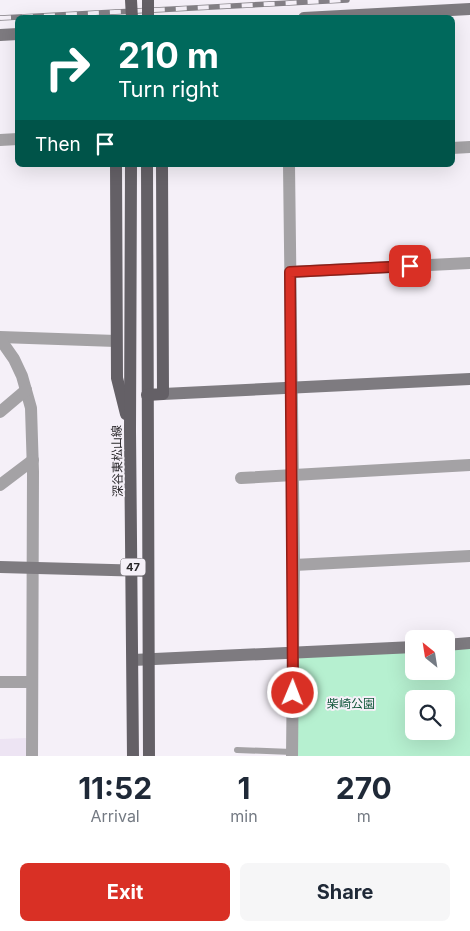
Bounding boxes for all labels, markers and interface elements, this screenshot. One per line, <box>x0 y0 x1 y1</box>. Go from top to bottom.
text: 210 m <box>118 34 219 76</box>
icon: right <box>35 35 100 100</box>
text: Turn right <box>118 76 219 102</box>
icon: arrive <box>91 130 119 158</box>
text: Then <box>35 133 81 156</box>
pin <box>389 245 431 287</box>
icon: arrive <box>396 252 424 280</box>
street label: 深谷東松山線 <box>109 425 125 497</box>
road number: 47 <box>120 558 146 576</box>
north arrow <box>405 630 455 680</box>
map controls <box>405 630 455 740</box>
position arrow <box>266 666 318 718</box>
button: search <box>405 690 455 740</box>
park label: 柴崎公園 <box>327 696 375 711</box>
text: 11:52 <box>78 770 152 806</box>
text: 1 <box>237 770 250 806</box>
text: 270 <box>336 770 392 806</box>
text: Arrival <box>91 806 140 826</box>
text: min <box>230 806 258 826</box>
text: m <box>357 806 371 826</box>
button: Exit <box>20 863 230 921</box>
button: Share <box>240 863 450 921</box>

